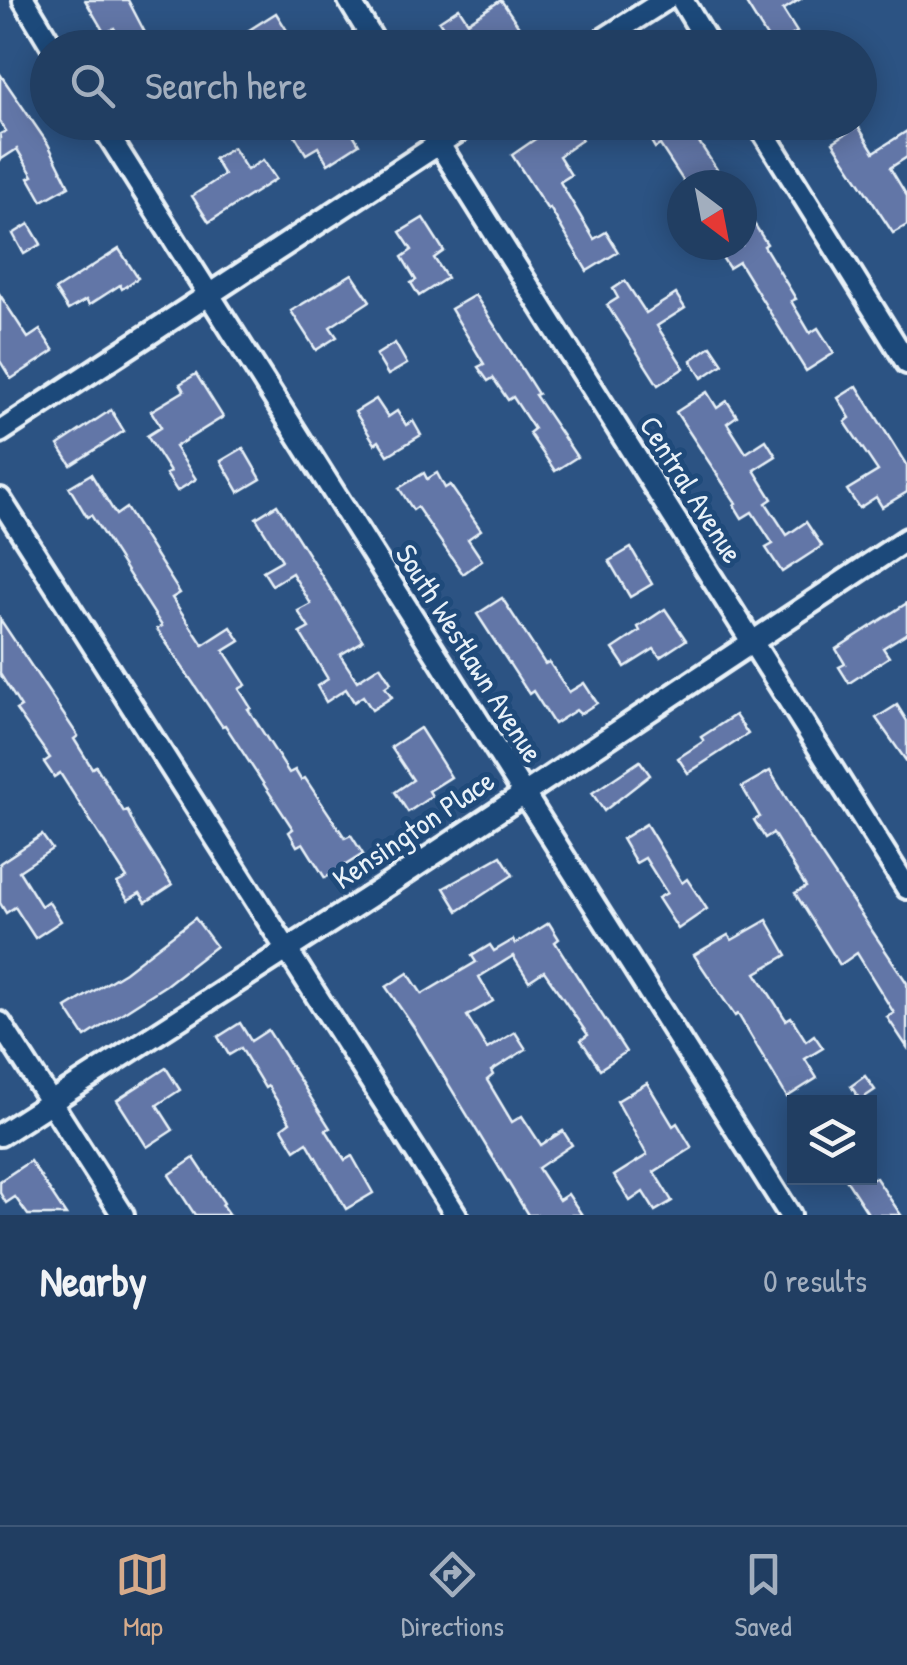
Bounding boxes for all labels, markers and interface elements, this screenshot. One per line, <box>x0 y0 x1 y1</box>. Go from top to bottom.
search box <box>30 30 877 140</box>
icon: search <box>65 58 120 113</box>
text: Search here <box>145 59 307 111</box>
north arrow <box>667 170 757 260</box>
street label: Central Avenue <box>631 408 753 570</box>
street label: South Westlawn Avenue <box>387 536 553 770</box>
street label: Kensington Place <box>324 760 502 898</box>
map controls <box>787 1095 877 1185</box>
button: layers <box>787 1095 877 1185</box>
text: Nearby <box>40 1252 147 1309</box>
text: 0 results <box>763 1259 867 1302</box>
tab: Map <box>115 1547 170 1645</box>
tab: Directions <box>401 1547 504 1645</box>
tab: Saved <box>735 1547 792 1645</box>

